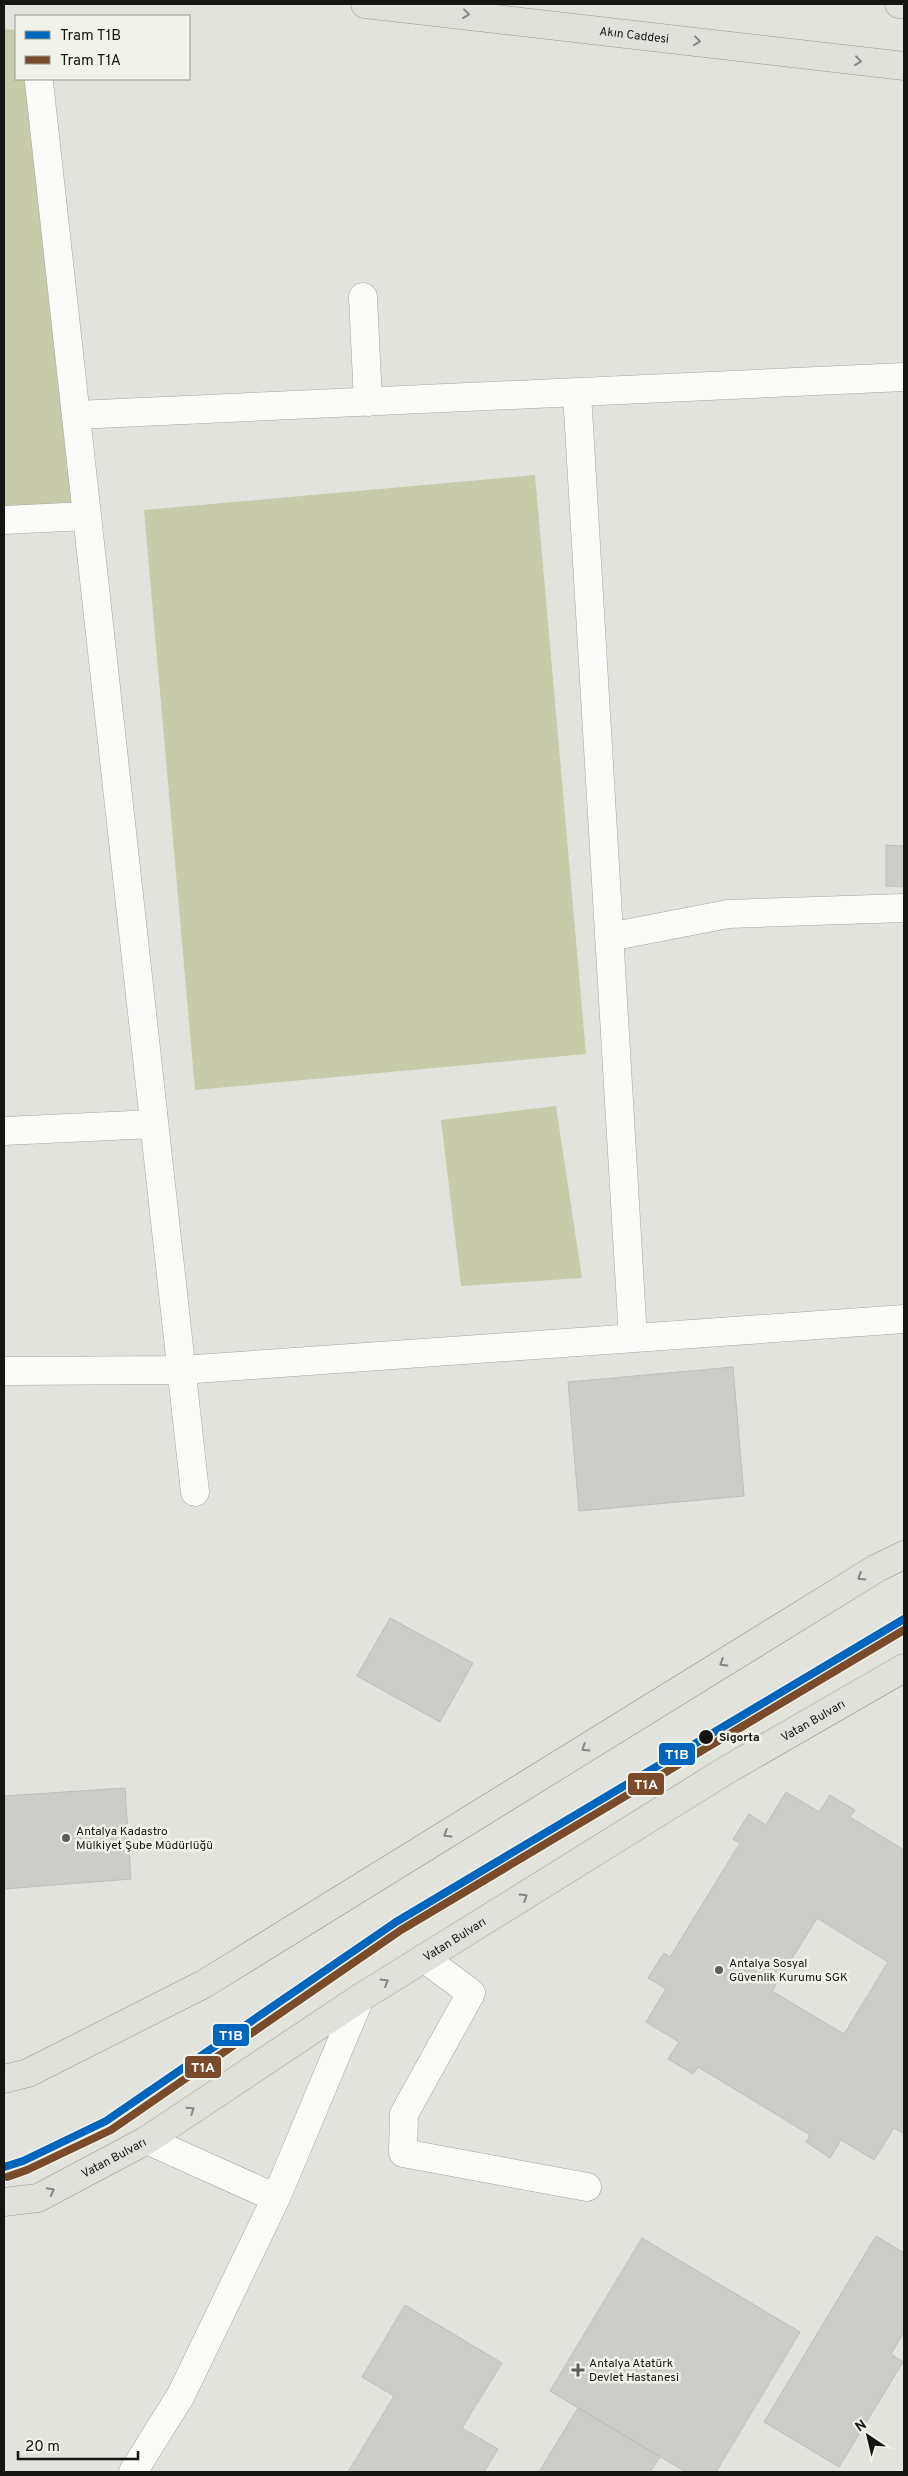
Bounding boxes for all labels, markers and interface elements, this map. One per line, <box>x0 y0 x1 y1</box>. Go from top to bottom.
one-way arrow <box>462 8 470 19</box>
legend <box>15 15 190 80</box>
street label: Akın Caddesi <box>598 24 670 48</box>
text: Tram T1B <box>60 27 121 46</box>
one-way arrow <box>693 35 701 46</box>
text: Tram T1A <box>60 52 121 71</box>
one-way arrow <box>854 55 863 65</box>
one-way arrow <box>858 1571 867 1581</box>
one-way arrow <box>719 1656 728 1666</box>
street label: Vatan Bulvarı <box>778 1697 848 1746</box>
marker: Sigorta <box>697 1728 715 1746</box>
place label: Sigorta <box>719 1730 760 1746</box>
one-way arrow <box>581 1742 590 1752</box>
line badge: T1B <box>658 1742 696 1766</box>
text: T1B <box>665 1747 689 1764</box>
line badge: T1A <box>627 1772 665 1796</box>
text: T1A <box>634 1777 658 1794</box>
place label: Antalya Kadastro Mülkiyet Şube Müdürlüğü <box>76 1824 213 1854</box>
one-way arrow <box>443 1827 452 1837</box>
marker: Antalya Kadastro Mülkiyet Şube Müdürlüğü <box>60 1832 72 1844</box>
one-way arrow <box>518 1894 527 1903</box>
street label: Vatan Bulvarı <box>420 1914 490 1966</box>
place label: Antalya Sosyal Güvenlik Kurumu SGK <box>729 1956 848 1986</box>
marker: Antalya Sosyal Güvenlik Kurumu SGK <box>713 1964 725 1976</box>
one-way arrow <box>380 1979 389 1989</box>
line badge: T1B <box>212 2023 250 2047</box>
text: T1B <box>219 2028 243 2045</box>
line badge: T1A <box>184 2055 222 2079</box>
text: T1A <box>191 2060 215 2077</box>
one-way arrow <box>185 2107 195 2116</box>
street label: Vatan Bulvarı <box>79 2135 149 2182</box>
one-way arrow <box>45 2188 54 2198</box>
place label: Antalya Atatürk Devlet Hastanesi <box>589 2356 679 2386</box>
marker: Antalya Atatürk Devlet Hastanesi <box>571 2363 585 2377</box>
north arrow <box>843 2411 893 2461</box>
text: N <box>852 2417 870 2436</box>
scale bar <box>18 2428 138 2460</box>
text: 20 m <box>25 2438 60 2457</box>

